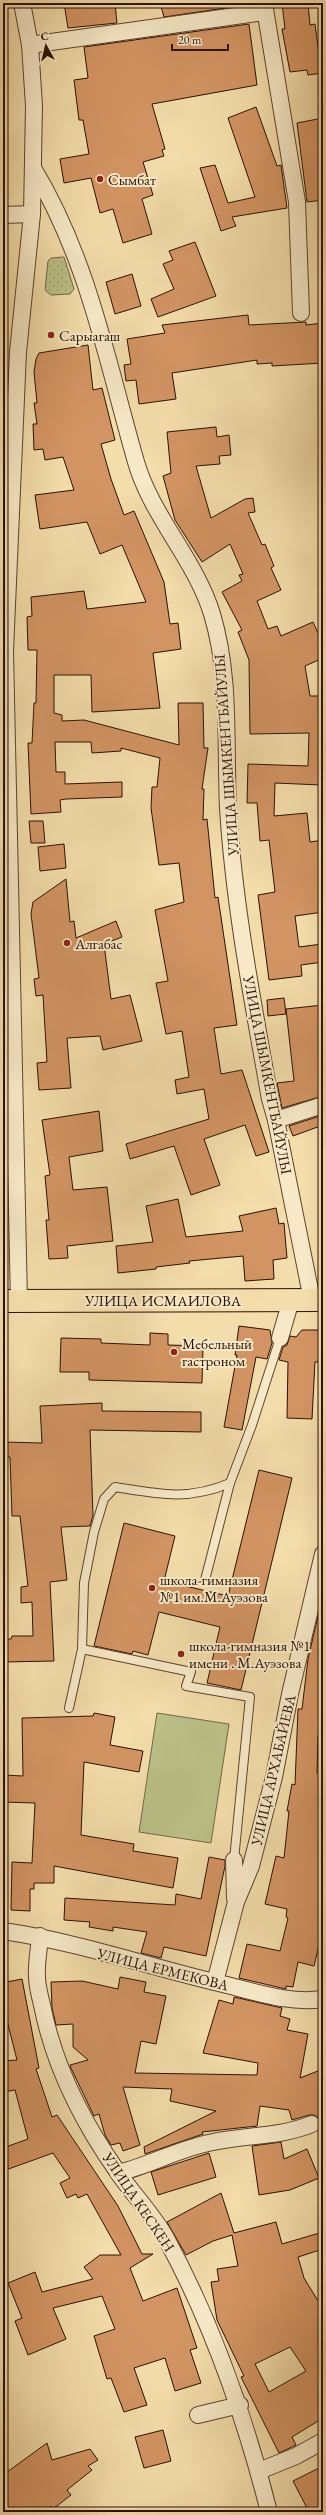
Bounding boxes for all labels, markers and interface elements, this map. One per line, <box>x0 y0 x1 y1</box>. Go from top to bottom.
north arrow <box>26 26 66 66</box>
scale bar <box>172 26 228 52</box>
text: С <box>40 29 50 44</box>
text: 20 m <box>178 32 202 48</box>
place label: Сымбат <box>108 170 156 189</box>
marker: Сымбат <box>95 174 105 184</box>
place label: Сарыагаш <box>59 326 121 345</box>
marker: Сарыагаш <box>46 330 56 340</box>
street label: УЛИЦА ШЫМКЕНТБАЙУЛЫ <box>209 654 243 857</box>
place label: Алгабас <box>74 934 123 953</box>
marker: Алгабас <box>62 938 72 948</box>
street label: УЛИЦА ШЫМКЕНТБАЙУЛЫ <box>239 973 297 1176</box>
street label: УЛИЦА ИСМАИЛОВА <box>84 1291 242 1310</box>
place label: Мебельный гастроном <box>182 1334 252 1370</box>
marker: Мебельный гастроном <box>169 1347 179 1357</box>
place label: школа-гимназия №1 им.М.Ауэзова <box>160 1570 268 1606</box>
marker: школа-гимназия №1 им.М.Ауэзова <box>147 1583 157 1593</box>
place label: школа-гимназия №1 имени . М.Ауэзова <box>189 1636 310 1672</box>
marker: школа-гимназия №1 имени . М.Ауэзова <box>176 1649 186 1659</box>
street label: УЛИЦА АРХАБАЙЕВА <box>246 1692 300 1848</box>
street label: УЛИЦА ЕРМЕКОВА <box>94 1943 231 1995</box>
street label: УЛИЦА КЕСКЕН <box>98 2148 179 2255</box>

